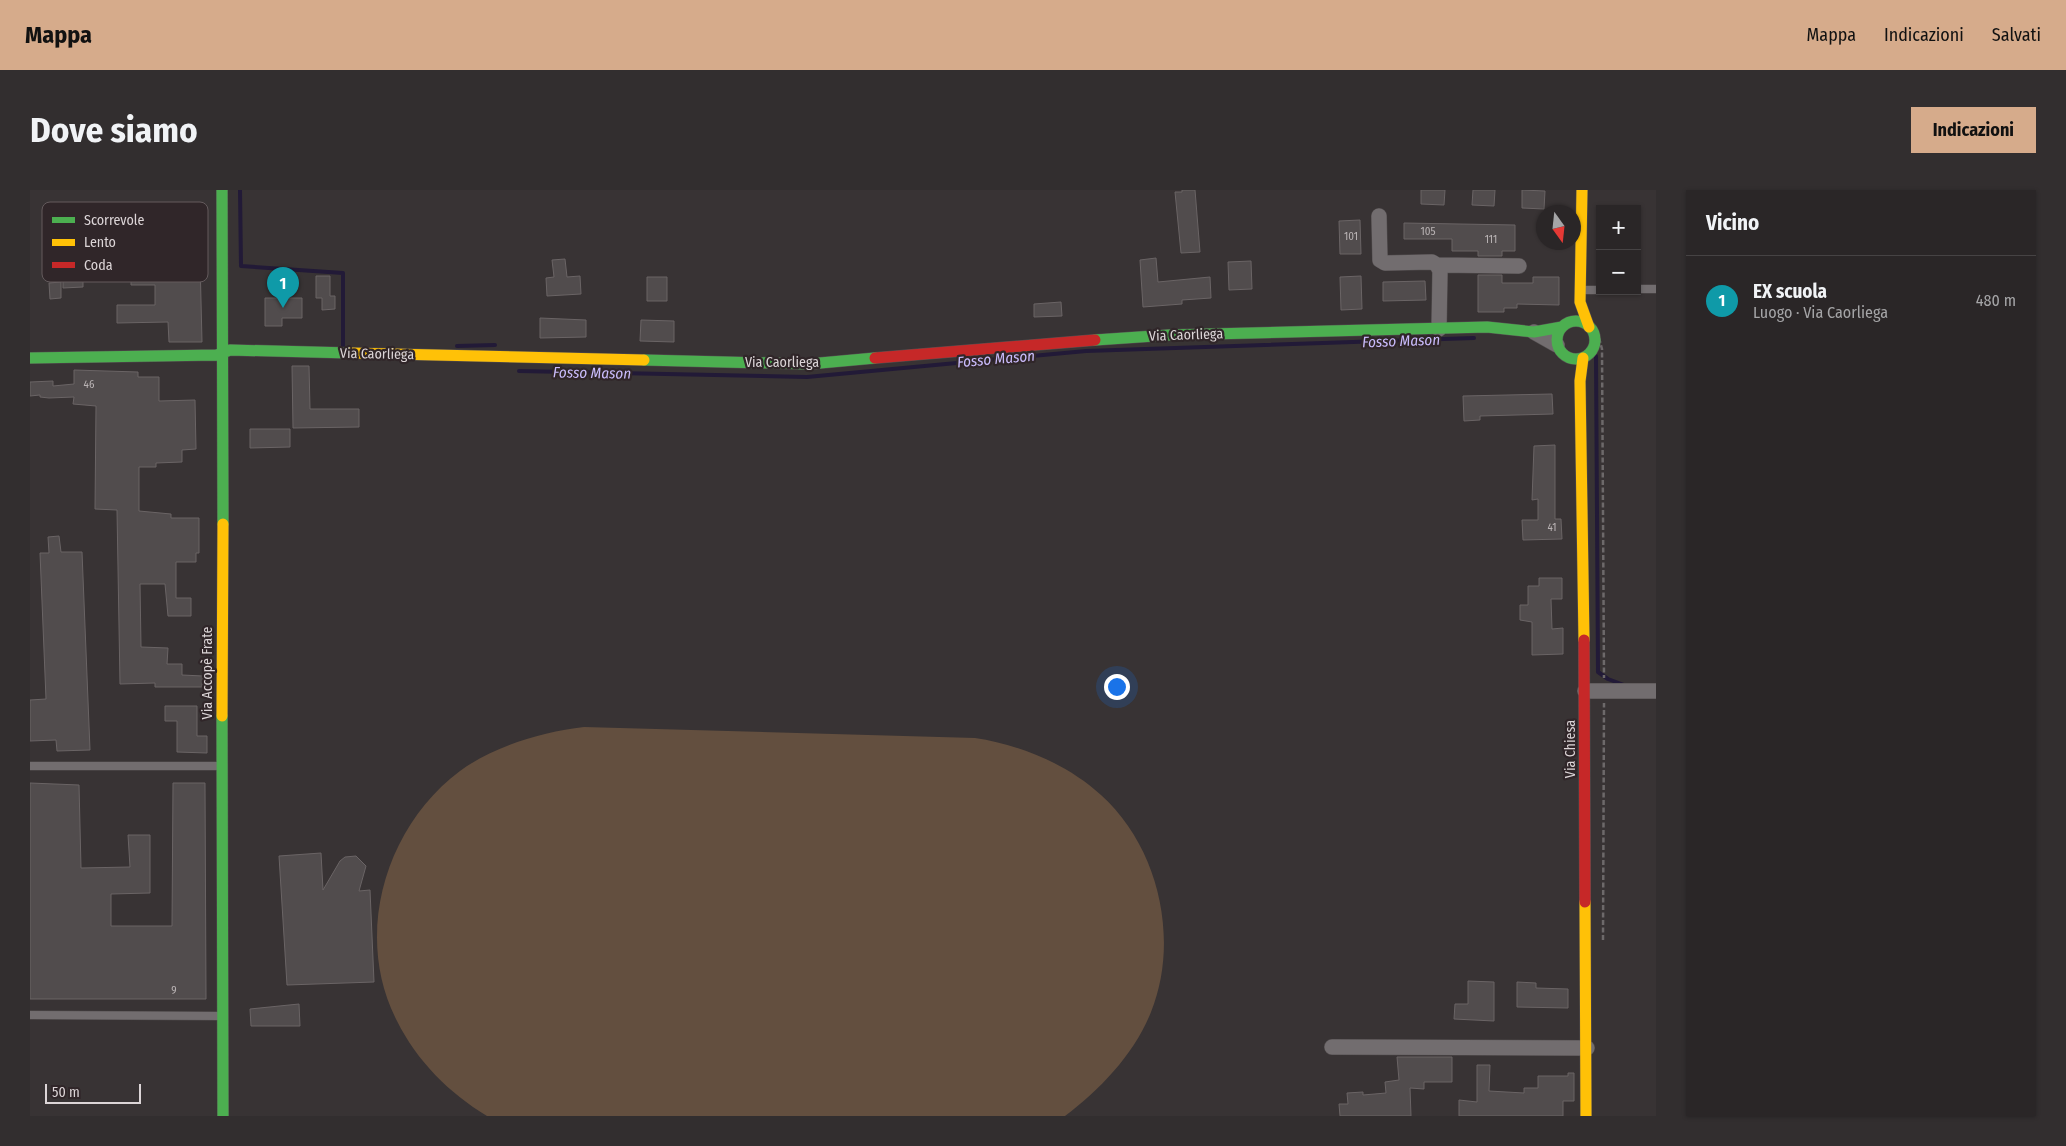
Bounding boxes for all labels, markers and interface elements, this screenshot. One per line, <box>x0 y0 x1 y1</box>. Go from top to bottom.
text: Mappa <box>25 21 92 49</box>
text: Mappa <box>1807 24 1856 46</box>
text: Indicazioni <box>1884 24 1964 46</box>
text: Salvati <box>1992 24 2041 46</box>
button: Indicazioni <box>1911 107 2036 153</box>
text: Dove siamo <box>30 109 198 151</box>
legend <box>42 202 208 282</box>
north arrow <box>1536 205 1581 250</box>
map controls <box>1596 205 1641 295</box>
button: + <box>1596 205 1641 250</box>
text: Vicino <box>1706 210 1759 236</box>
text: Scorrevole <box>84 212 144 229</box>
house number: 105 <box>1420 225 1436 238</box>
house number: 101 <box>1344 230 1358 243</box>
house number: 111 <box>1485 233 1497 246</box>
text: Lento <box>84 234 116 251</box>
button: − <box>1596 250 1641 295</box>
text: Coda <box>84 257 113 274</box>
pin: 1 <box>267 267 299 308</box>
text: EX scuola <box>1753 280 1827 303</box>
text: 1 <box>1719 291 1725 310</box>
text: 480 m <box>1976 291 2016 310</box>
text: Luogo · Via Caorliega <box>1753 303 1888 322</box>
street label: Via Caorliega <box>1149 325 1224 345</box>
water label: Fosso Mason <box>1362 331 1440 351</box>
street label: Via Caorliega <box>340 345 414 363</box>
water label: Fosso Mason <box>956 347 1036 371</box>
street label: Via Caorliega <box>745 354 819 371</box>
water label: Fosso Mason <box>553 363 631 383</box>
house number: 46 <box>84 378 95 391</box>
house number: 41 <box>1547 521 1557 534</box>
street label: Via Accopè Frate <box>199 626 216 719</box>
your location <box>1104 674 1130 700</box>
street label: Via Chiesa <box>1562 720 1579 778</box>
house number: 9 <box>171 984 177 997</box>
scale bar <box>45 1081 141 1104</box>
text: 50 m <box>52 1084 80 1101</box>

